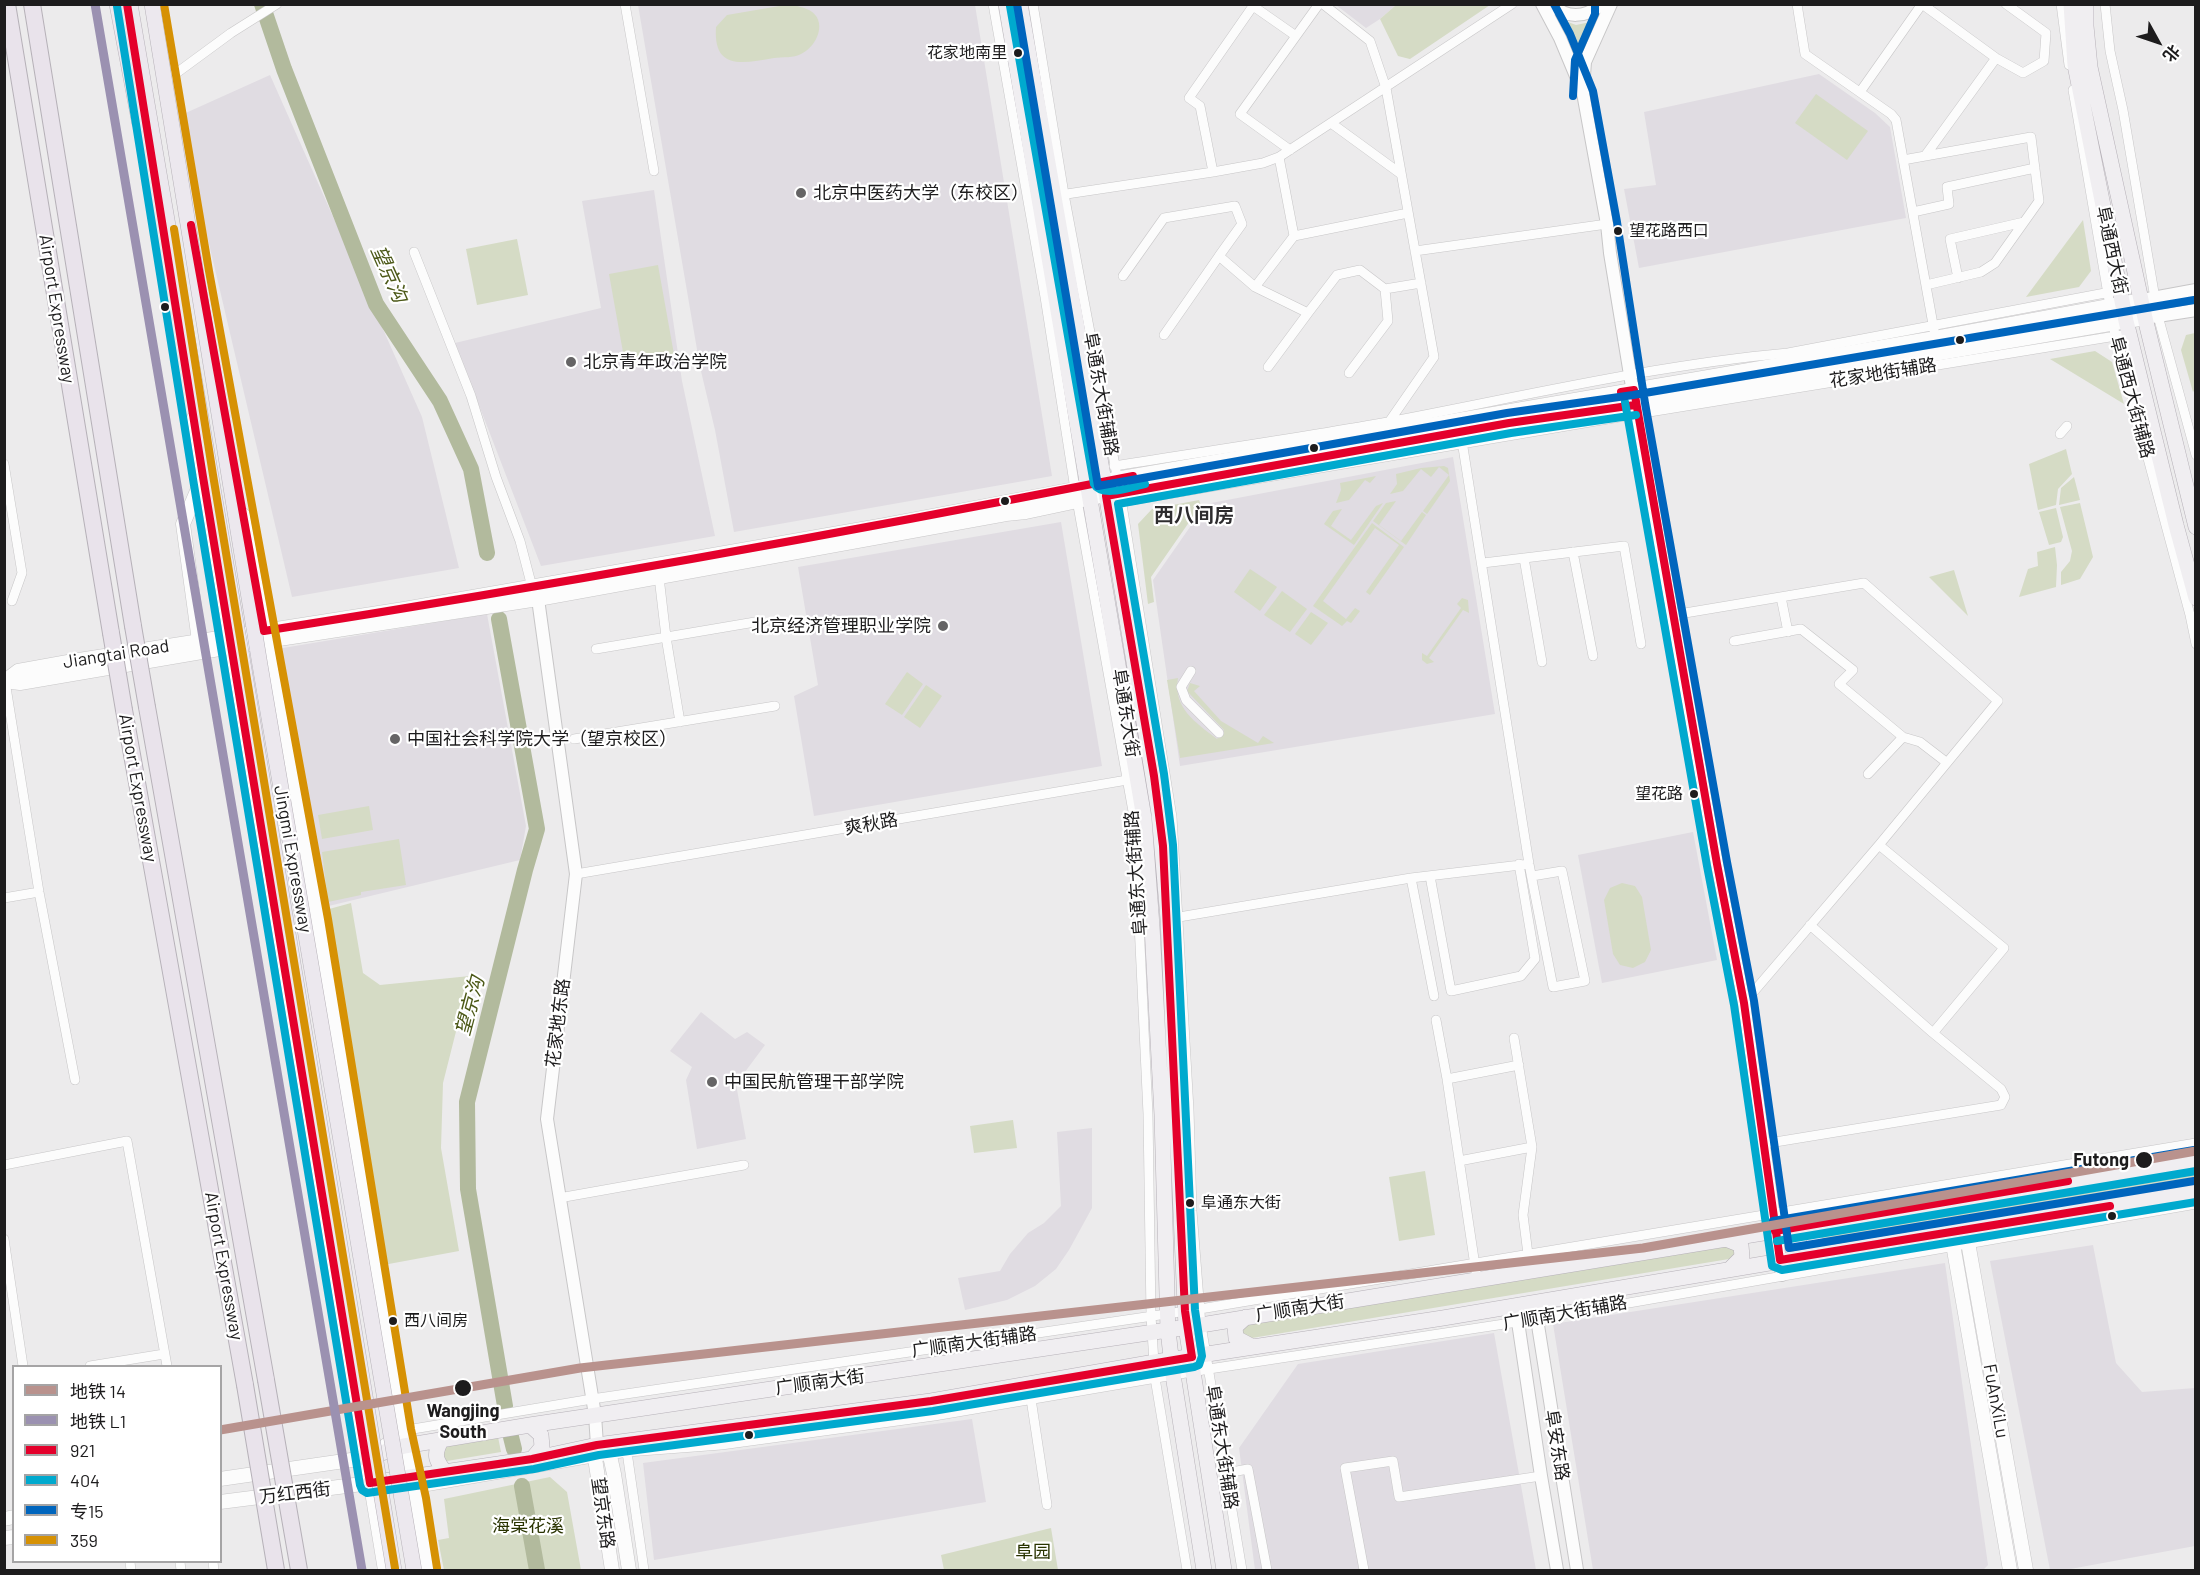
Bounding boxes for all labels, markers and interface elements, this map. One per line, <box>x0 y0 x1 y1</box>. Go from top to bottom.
north arrow <box>2128 12 2188 72</box>
text: 北 <box>2160 42 2185 66</box>
place label: 花家地南里 <box>927 43 1007 63</box>
marker: 花家地南里 <box>1012 47 1024 59</box>
place label: 北京中医药大学（东校区） <box>813 182 1029 204</box>
marker: 北京中医药大学（东校区） <box>794 186 808 200</box>
street label: 阜通西大街 <box>2092 204 2132 296</box>
place label: 望花路西口 <box>1629 221 1709 241</box>
marker: 望花路西口 <box>1612 225 1624 237</box>
street label: Airport Expressway <box>35 233 79 385</box>
water label: 望京沟 <box>366 242 412 306</box>
unlabelled marker <box>159 301 171 313</box>
street label: 阜通东大街辅路 <box>1079 330 1123 458</box>
street label: 阜通西大街辅路 <box>2105 333 2159 461</box>
unlabelled marker <box>1954 334 1966 346</box>
place label: 北京青年政治学院 <box>583 351 727 373</box>
street label: 花家地街辅路 <box>1828 354 1938 392</box>
marker: 北京青年政治学院 <box>564 355 578 369</box>
unlabelled marker <box>1308 442 1320 454</box>
unlabelled marker <box>999 495 1011 507</box>
district label: 西八间房 <box>1154 503 1234 527</box>
place label: 北京经济管理职业学院 <box>751 615 931 637</box>
marker: 北京经济管理职业学院 <box>936 619 950 633</box>
street label: Jiangtai Road <box>61 635 171 673</box>
street label: 阜通东大街 <box>1108 667 1144 759</box>
street label: Airport Expressway <box>114 712 162 864</box>
place label: 中国社会科学院大学（望京校区） <box>407 728 677 750</box>
marker: 中国社会科学院大学（望京校区） <box>388 732 402 746</box>
street label: Jingmi Expressway <box>269 784 317 934</box>
place label: 望花路 <box>1635 784 1683 804</box>
marker: 望花路 <box>1688 788 1700 800</box>
street label: 爽秋路 <box>843 809 899 839</box>
street label: 阜通东大街辅路 <box>1121 809 1151 937</box>
water label: 望京沟 <box>451 974 489 1038</box>
street label: 花家地东路 <box>542 977 574 1069</box>
place label: 中国民航管理干部学院 <box>724 1071 904 1093</box>
marker: 中国民航管理干部学院 <box>705 1075 719 1089</box>
place label: Futong <box>2073 1149 2129 1171</box>
marker: Futong <box>2134 1150 2154 1170</box>
street label: Airport Expressway <box>200 1190 248 1342</box>
place label: 阜通东大街 <box>1201 1193 1281 1213</box>
marker: 阜通东大街 <box>1184 1197 1196 1209</box>
unlabelled marker <box>2106 1210 2118 1222</box>
street label: 广顺南大街 <box>1254 1290 1346 1326</box>
street label: 广顺南大街辅路 <box>1501 1291 1629 1335</box>
place label: 西八间房 <box>404 1311 468 1331</box>
marker: 西八间房 <box>387 1315 399 1327</box>
street label: 广顺南大街辅路 <box>910 1323 1038 1361</box>
street label: FuAnXiLu <box>1979 1362 2013 1440</box>
legend <box>12 1365 222 1563</box>
street label: 广顺南大街 <box>774 1365 866 1399</box>
marker: Wangjing South <box>453 1378 473 1398</box>
text: 地铁 14 <box>70 1380 126 1402</box>
street label: 阜通东大街辅路 <box>1201 1383 1243 1511</box>
place label: Wangjing South <box>427 1400 499 1442</box>
street label: 阜安东路 <box>1541 1408 1573 1482</box>
text: 地铁 L1 <box>70 1410 126 1432</box>
unlabelled marker <box>743 1429 755 1441</box>
text: 921 <box>70 1439 95 1461</box>
text: 404 <box>70 1469 100 1491</box>
street label: 望京东路 <box>587 1476 619 1550</box>
street label: 万红西街 <box>258 1478 332 1508</box>
text: 专15 <box>70 1500 104 1522</box>
park label: 海棠花溪 <box>492 1515 564 1537</box>
text: 359 <box>70 1529 98 1551</box>
park label: 阜园 <box>1015 1541 1051 1563</box>

